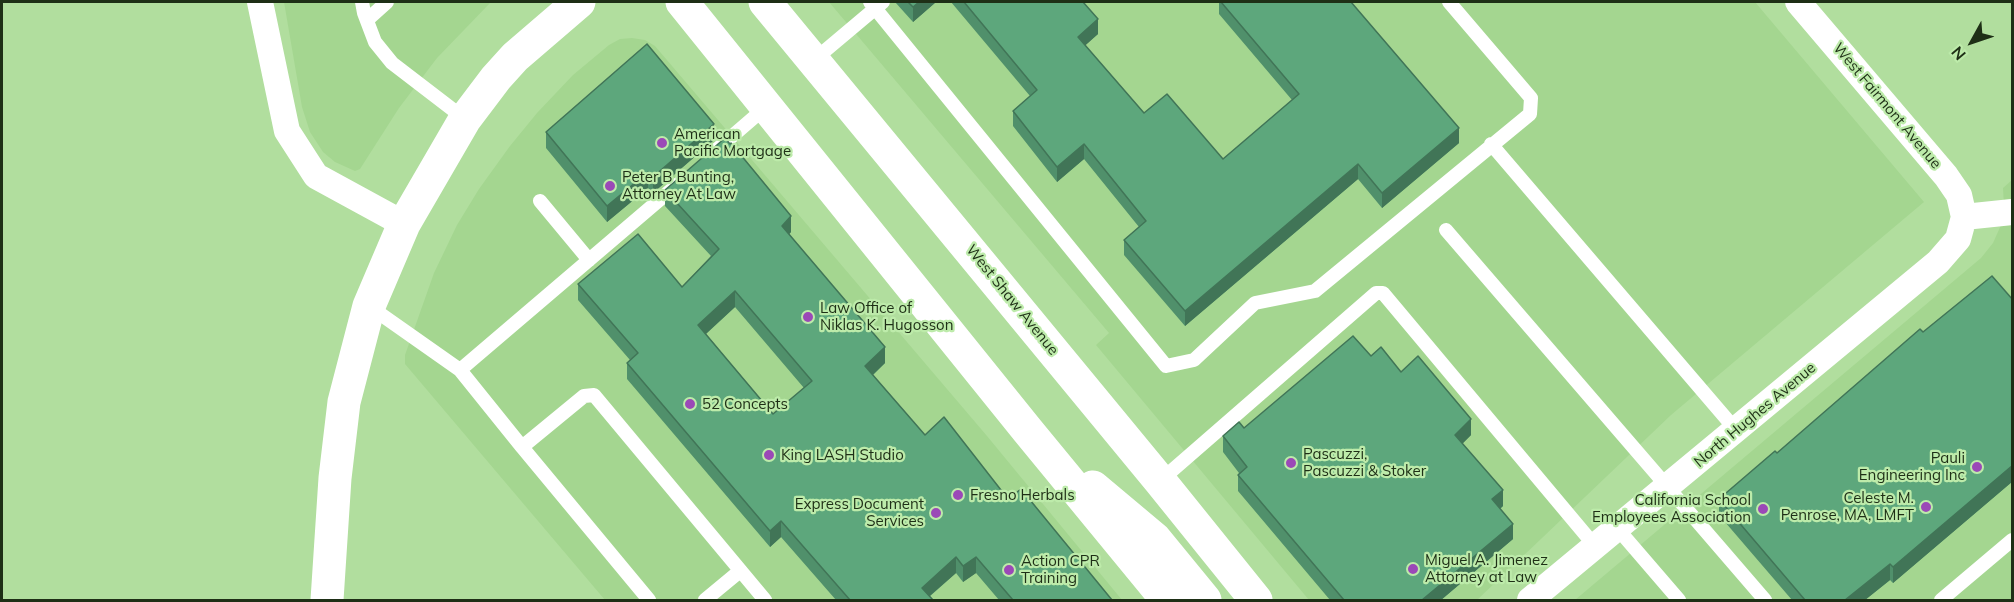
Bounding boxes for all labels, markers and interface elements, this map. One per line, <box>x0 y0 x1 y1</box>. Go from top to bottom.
north arrow <box>1942 12 2002 72</box>
street label: West Fairmont Avenue <box>1829 39 1945 173</box>
text: N <box>1947 43 1970 65</box>
place label: American Pacific Mortgage <box>674 125 791 160</box>
marker: American Pacific Mortgage <box>655 136 669 150</box>
place label: Peter B Bunting, Attorney At Law <box>622 168 736 203</box>
marker: Peter B Bunting, Attorney At Law <box>603 179 617 193</box>
street label: West Shaw Avenue <box>962 241 1062 359</box>
place label: Law Office of Niklas K. Hugosson <box>820 299 953 334</box>
marker: Law Office of Niklas K. Hugosson <box>801 310 815 324</box>
street label: North Hughes Avenue <box>1690 359 1820 471</box>
place label: 52 Concepts <box>702 395 788 413</box>
marker: 52 Concepts <box>683 397 697 411</box>
place label: Pascuzzi, Pascuzzi & Stoker <box>1303 445 1426 480</box>
place label: King LASH Studio <box>781 446 904 464</box>
marker: King LASH Studio <box>762 448 776 462</box>
place label: Pauli Engineering Inc <box>1859 449 1965 484</box>
marker: Pascuzzi, Pascuzzi & Stoker <box>1284 456 1298 470</box>
marker: Pauli Engineering Inc <box>1970 460 1984 474</box>
place label: Fresno Herbals <box>970 486 1075 504</box>
marker: Fresno Herbals <box>951 488 965 502</box>
place label: Celeste M. Penrose, MA, LMFT <box>1781 489 1914 524</box>
place label: California School Employees Association <box>1592 491 1751 526</box>
place label: Express Document Services <box>795 495 924 530</box>
marker: Celeste M. Penrose, MA, LMFT <box>1919 500 1933 514</box>
marker: California School Employees Association <box>1756 502 1770 516</box>
marker: Express Document Services <box>929 506 943 520</box>
place label: Miguel A. Jimenez Attorney at Law <box>1425 551 1548 586</box>
place label: Action CPR Training <box>1021 552 1100 587</box>
marker: Miguel A. Jimenez Attorney at Law <box>1406 562 1420 576</box>
marker: Action CPR Training <box>1002 563 1016 577</box>

